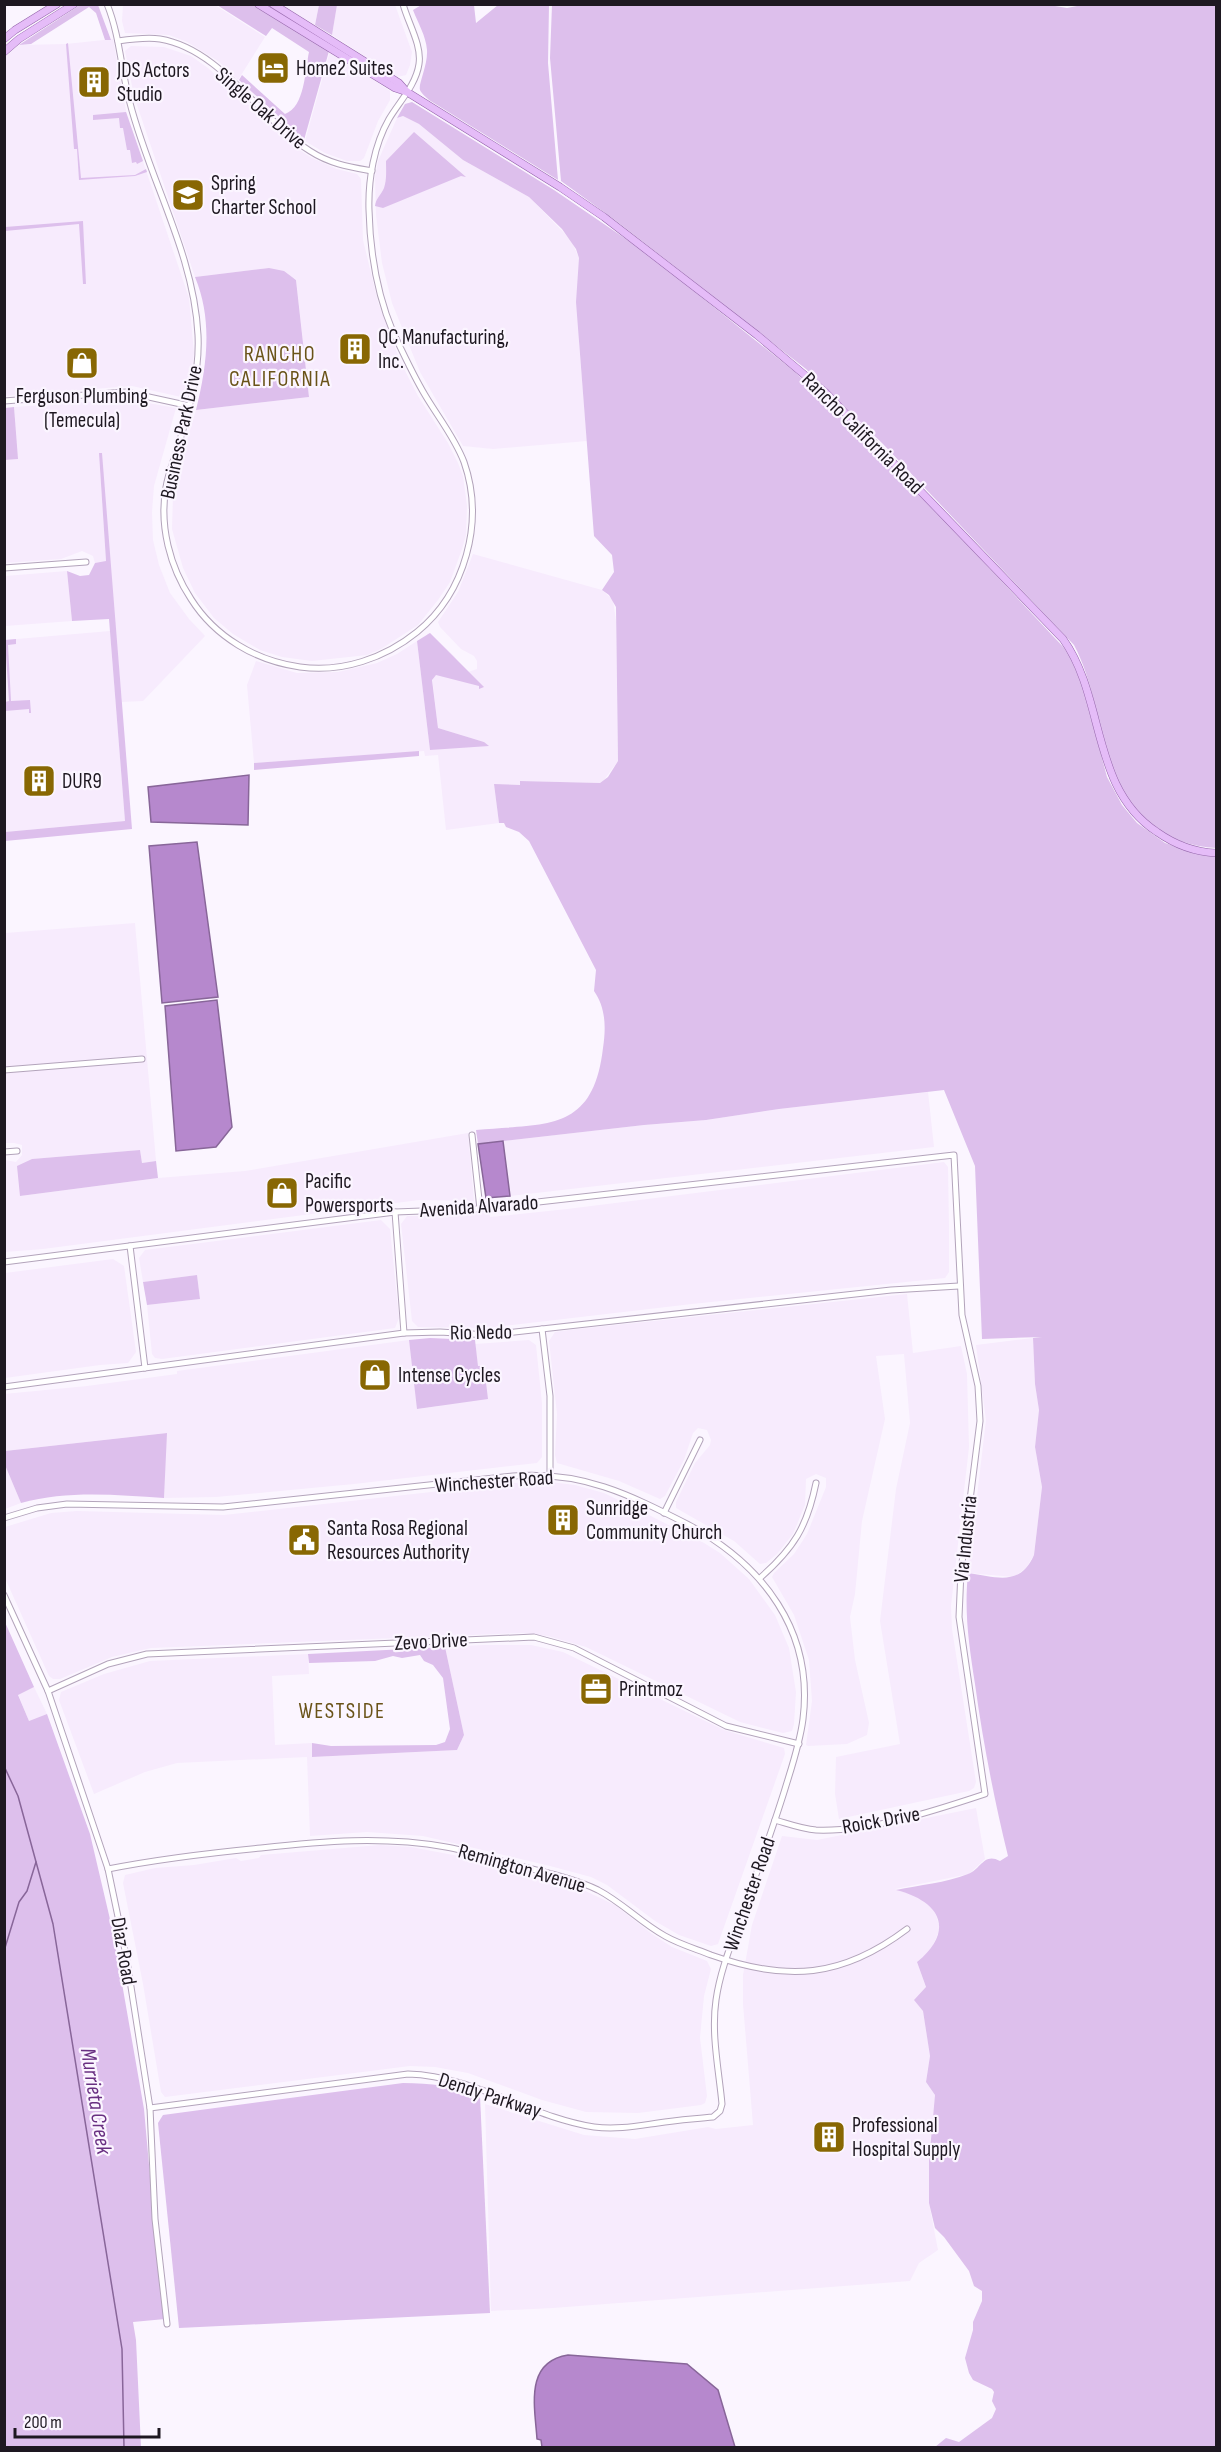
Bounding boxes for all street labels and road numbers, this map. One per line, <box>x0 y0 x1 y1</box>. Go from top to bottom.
street label: Single Oak Drive <box>210 62 311 155</box>
street label: Business Park Drive <box>155 363 208 501</box>
street label: Rancho California Road <box>797 367 929 499</box>
street label: Avenida Alvarado <box>418 1190 539 1223</box>
street label: Rio Nedo <box>450 1319 512 1346</box>
street label: Winchester Road <box>434 1465 554 1498</box>
street label: Via Industria <box>948 1494 983 1584</box>
street label: Zevo Drive <box>394 1627 468 1656</box>
street label: Roick Drive <box>840 1801 922 1840</box>
street label: Winchester Road <box>718 1834 781 1954</box>
street label: Remington Avenue <box>455 1838 588 1899</box>
street label: Diaz Road <box>105 1915 142 1987</box>
street label: Dendy Parkway <box>435 2067 544 2124</box>

